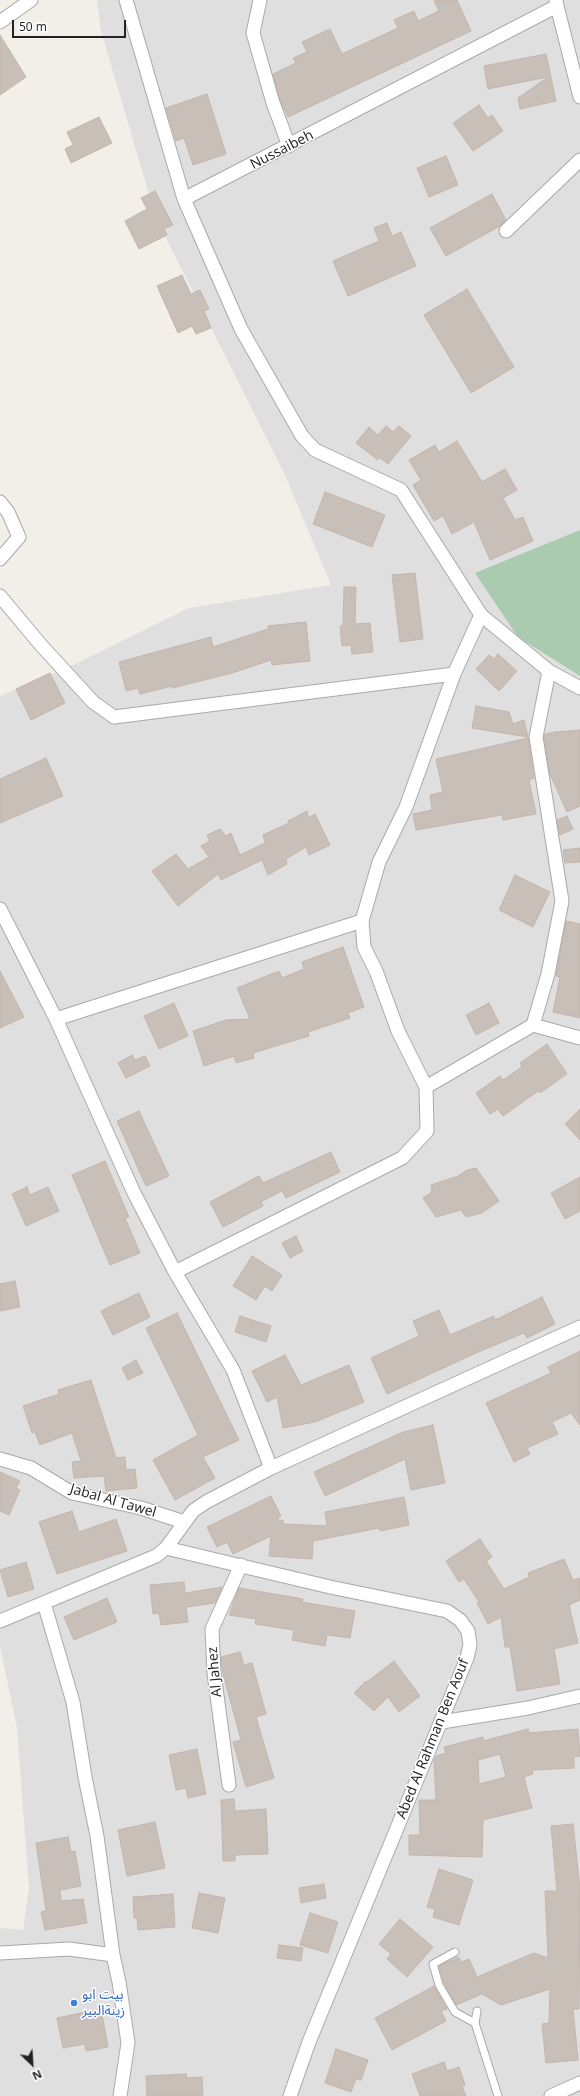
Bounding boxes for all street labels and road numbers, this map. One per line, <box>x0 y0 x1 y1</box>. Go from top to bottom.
street label: Nussaibeh <box>248 127 316 173</box>
street label: Jabal Al Tawel <box>68 1481 158 1521</box>
street label: Al Jahez <box>204 1646 226 1698</box>
street label: Abed Al Rahman Ben Aouf <box>393 1656 473 1822</box>

